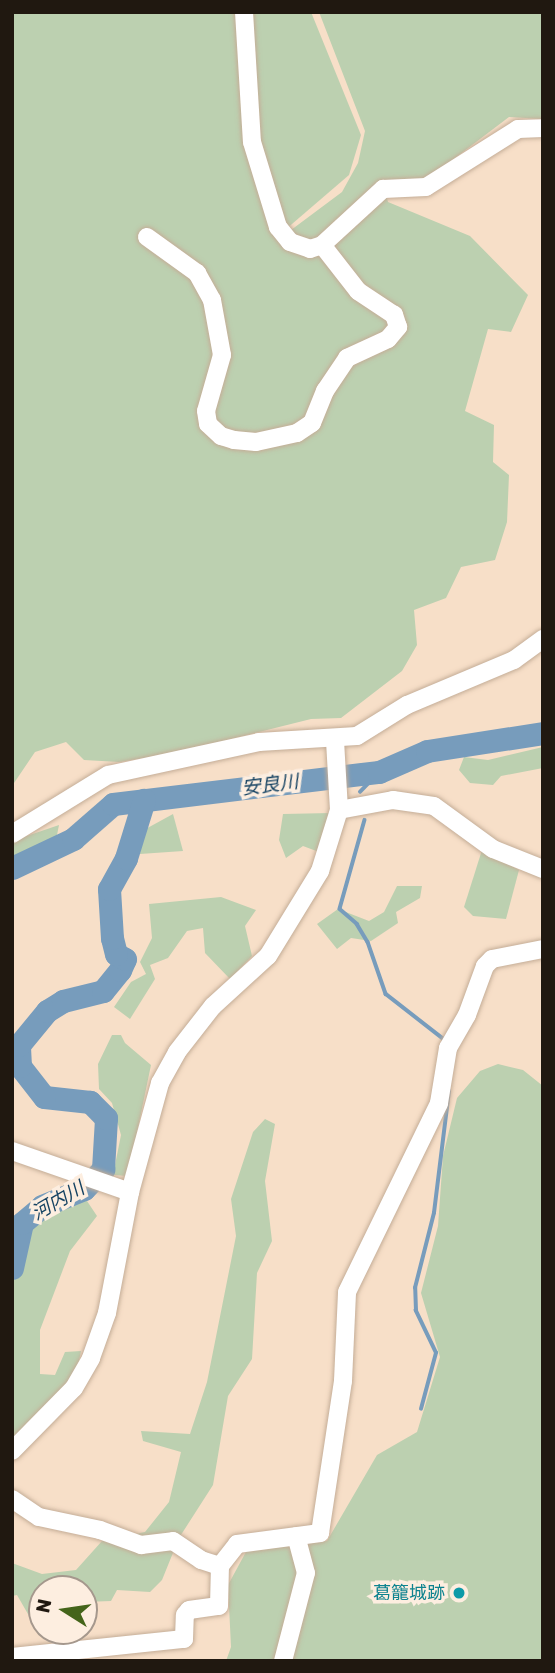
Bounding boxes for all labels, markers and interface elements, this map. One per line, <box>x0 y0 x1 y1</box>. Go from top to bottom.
water label: 安良川 <box>240 770 300 800</box>
water label: 河内川 <box>28 1177 88 1225</box>
north arrow <box>28 1575 98 1645</box>
place label: 葛籠城跡 <box>373 1582 445 1604</box>
marker: 葛籠城跡 <box>451 1585 467 1601</box>
text: N <box>31 1597 57 1615</box>

